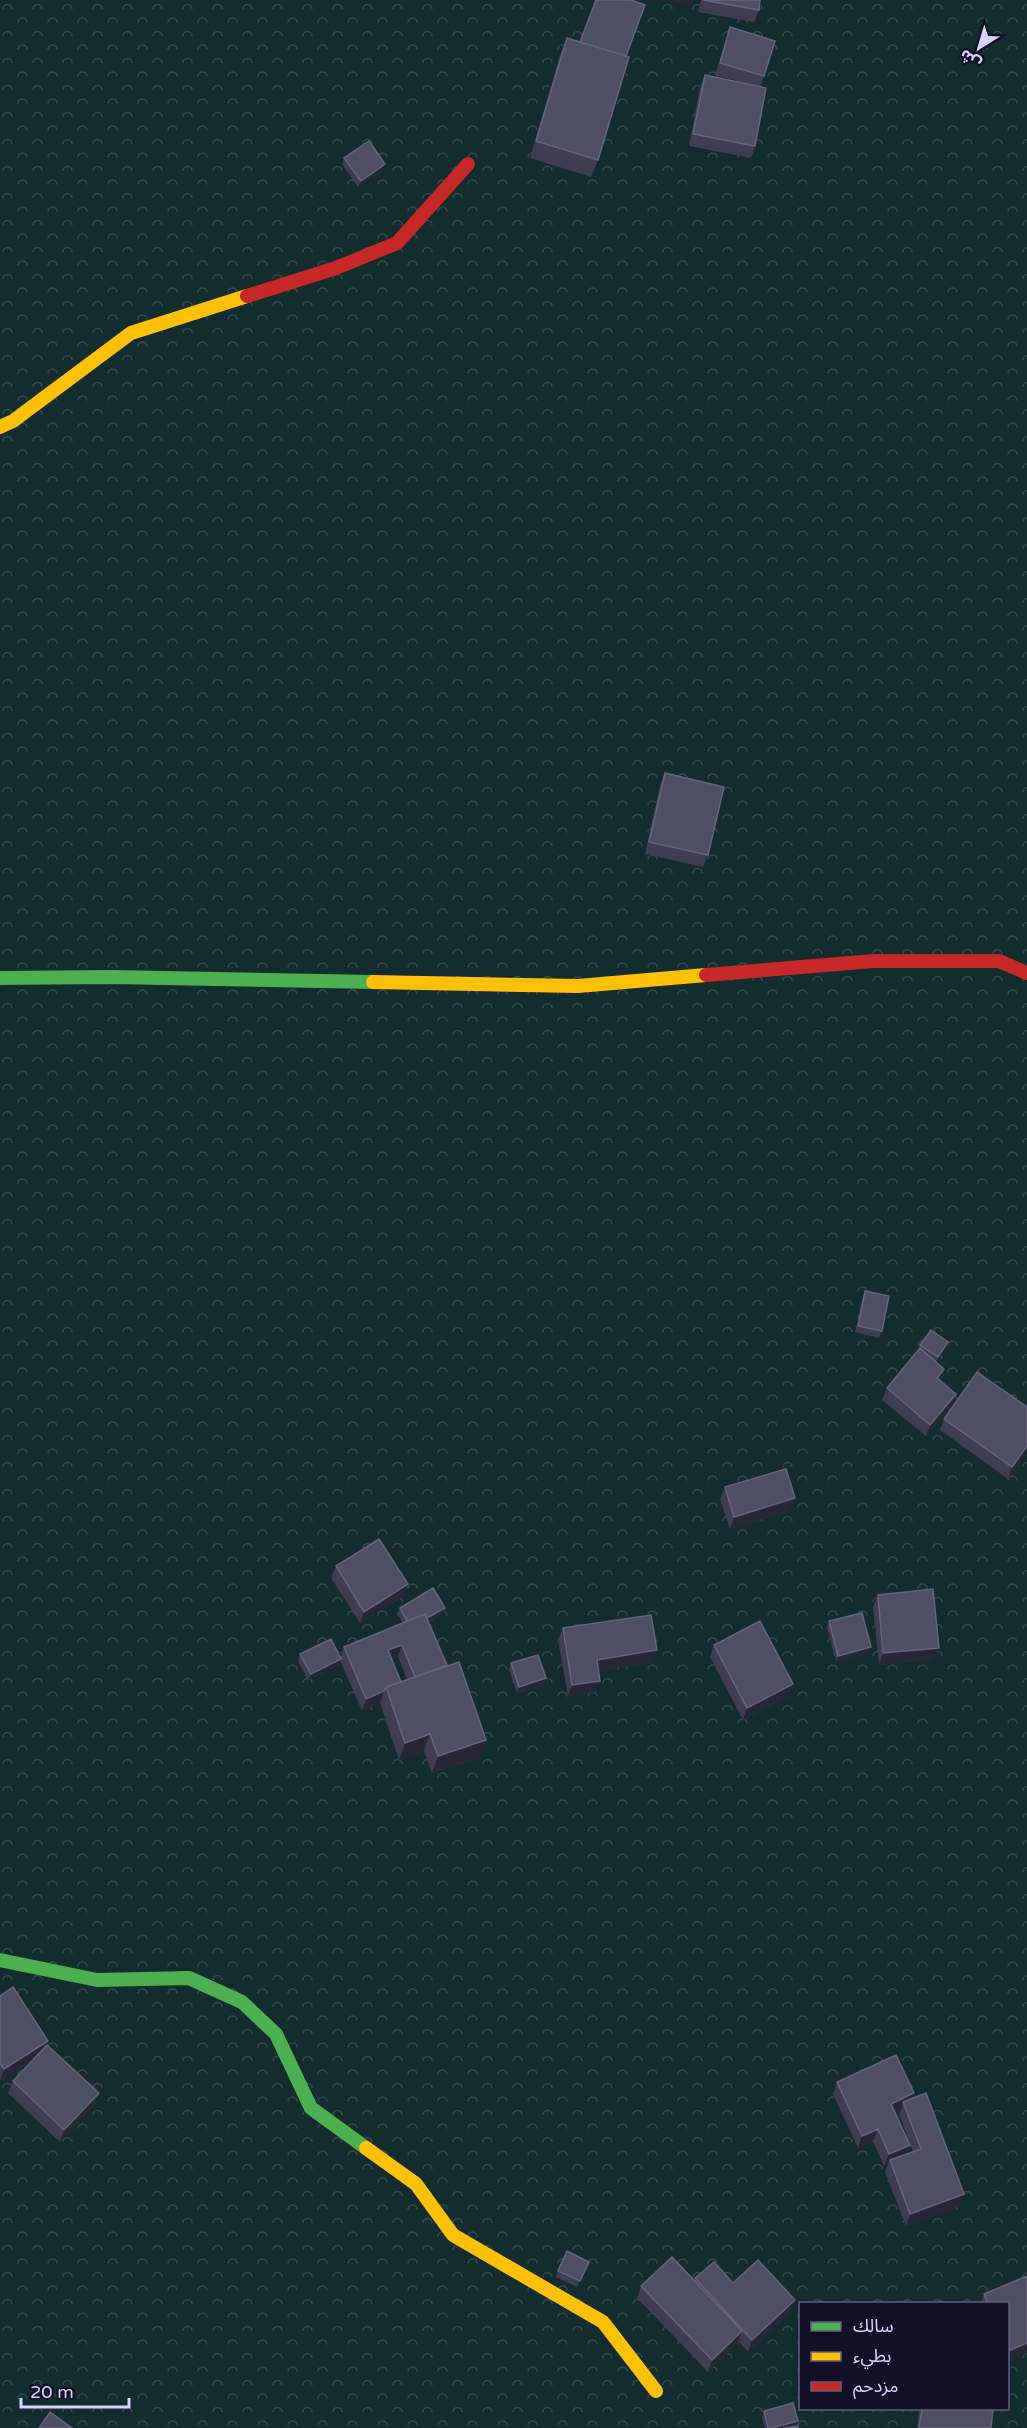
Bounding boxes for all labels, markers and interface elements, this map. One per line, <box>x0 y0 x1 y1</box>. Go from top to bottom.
north arrow <box>949 18 1009 78</box>
text: ش <box>956 45 985 74</box>
legend <box>799 2302 1009 2410</box>
text: سالك <box>853 2315 894 2337</box>
text: بطيء <box>853 2345 891 2369</box>
scale bar <box>21 2371 129 2409</box>
text: مزدحم <box>853 2375 898 2399</box>
text: 20 m <box>30 2381 74 2403</box>

